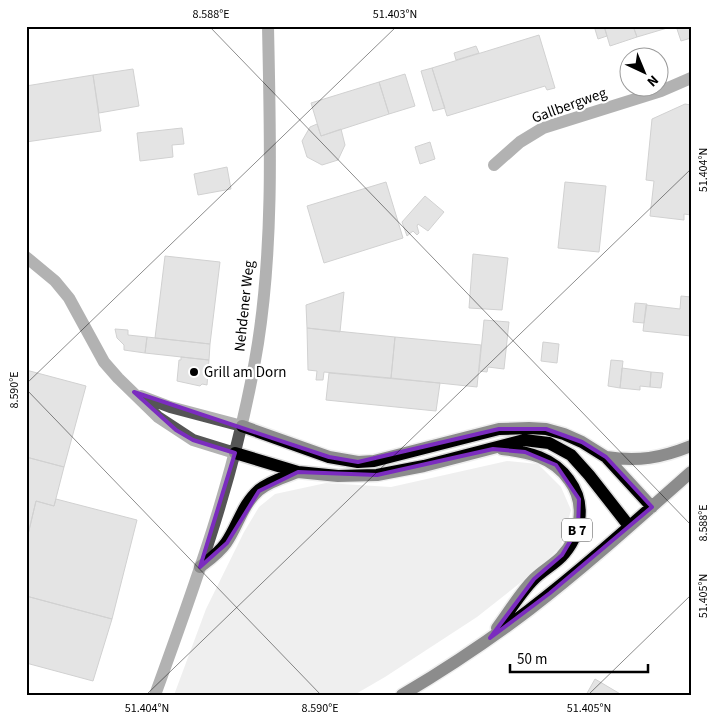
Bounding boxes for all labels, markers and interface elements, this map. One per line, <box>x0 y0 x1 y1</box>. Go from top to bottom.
text: 8.588°E <box>192 6 230 23</box>
text: 51.403°N <box>373 6 417 23</box>
north arrow <box>620 48 670 98</box>
text: N <box>642 70 663 91</box>
street label: Gallbergweg <box>529 82 610 129</box>
text: 51.404°N <box>695 148 712 192</box>
street label: Nehdener Weg <box>229 259 260 353</box>
place label: Grill am Dorn <box>204 362 287 383</box>
marker: Grill am Dorn <box>188 366 200 378</box>
text: 8.590°E <box>6 371 23 409</box>
text: 8.588°E <box>695 504 712 542</box>
road number: B 7 <box>562 518 592 542</box>
text: 51.405°N <box>695 574 712 618</box>
scale bar <box>510 641 647 673</box>
text: 50 m <box>517 649 547 670</box>
text: 51.404°N <box>125 700 169 717</box>
text: 8.590°E <box>301 700 339 717</box>
text: 51.405°N <box>567 700 611 717</box>

